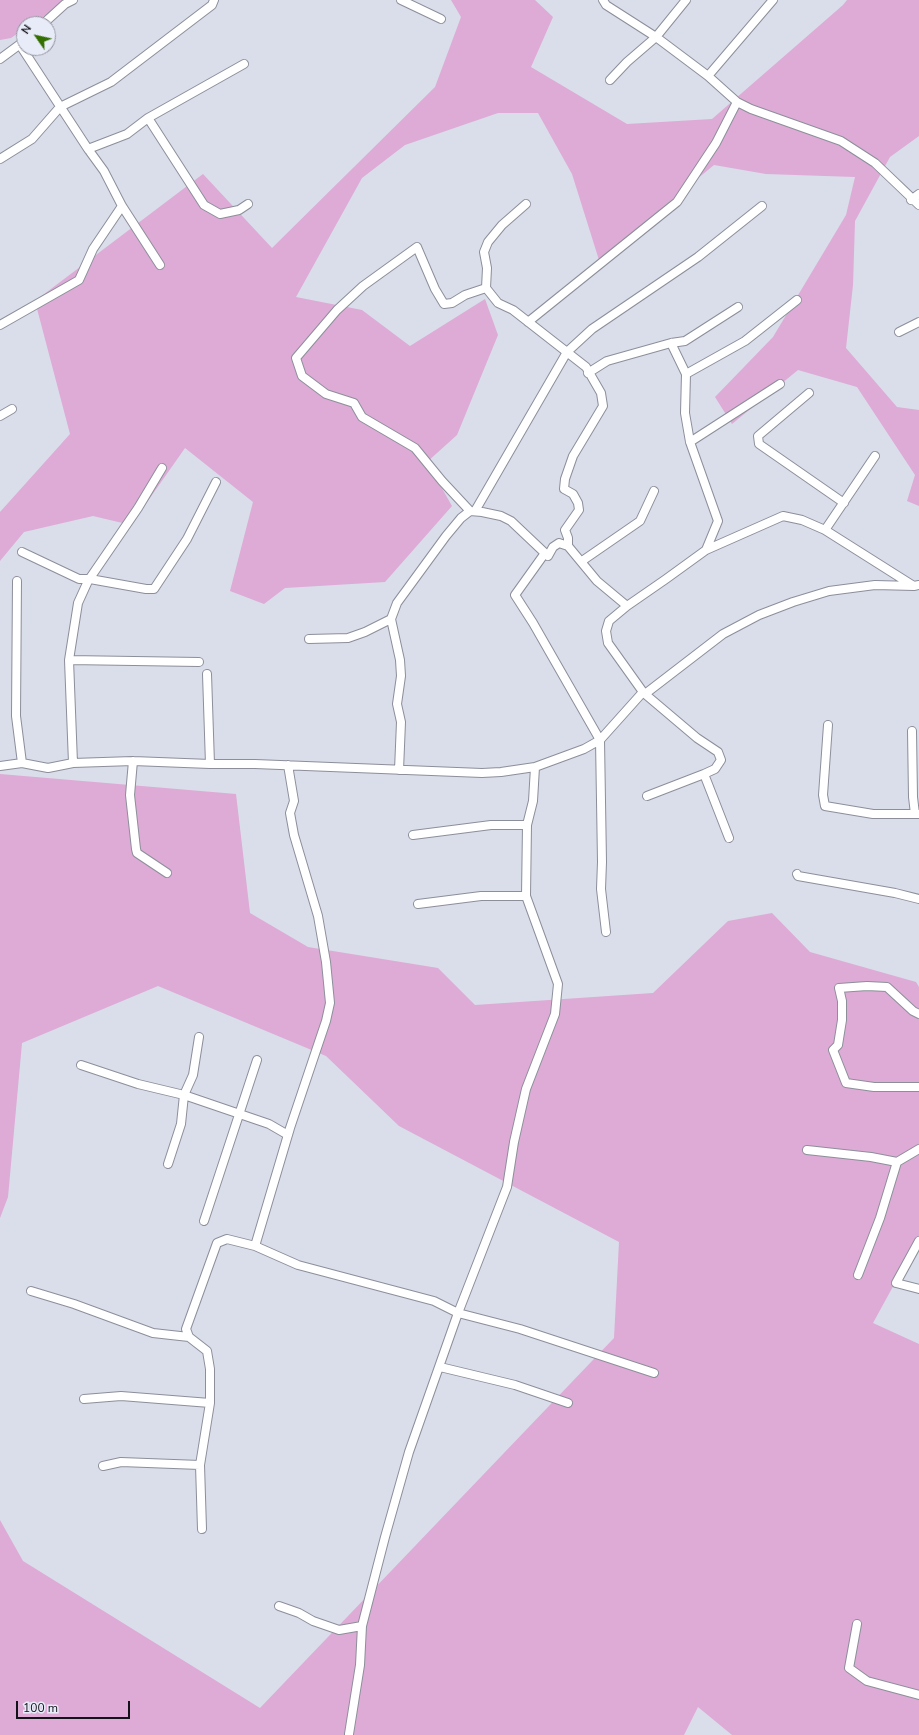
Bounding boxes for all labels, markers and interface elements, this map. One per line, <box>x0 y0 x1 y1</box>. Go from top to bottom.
north arrow <box>16 16 56 56</box>
text: N <box>18 22 35 37</box>
scale bar <box>18 1693 132 1719</box>
text: 100 m <box>23 1700 58 1716</box>

